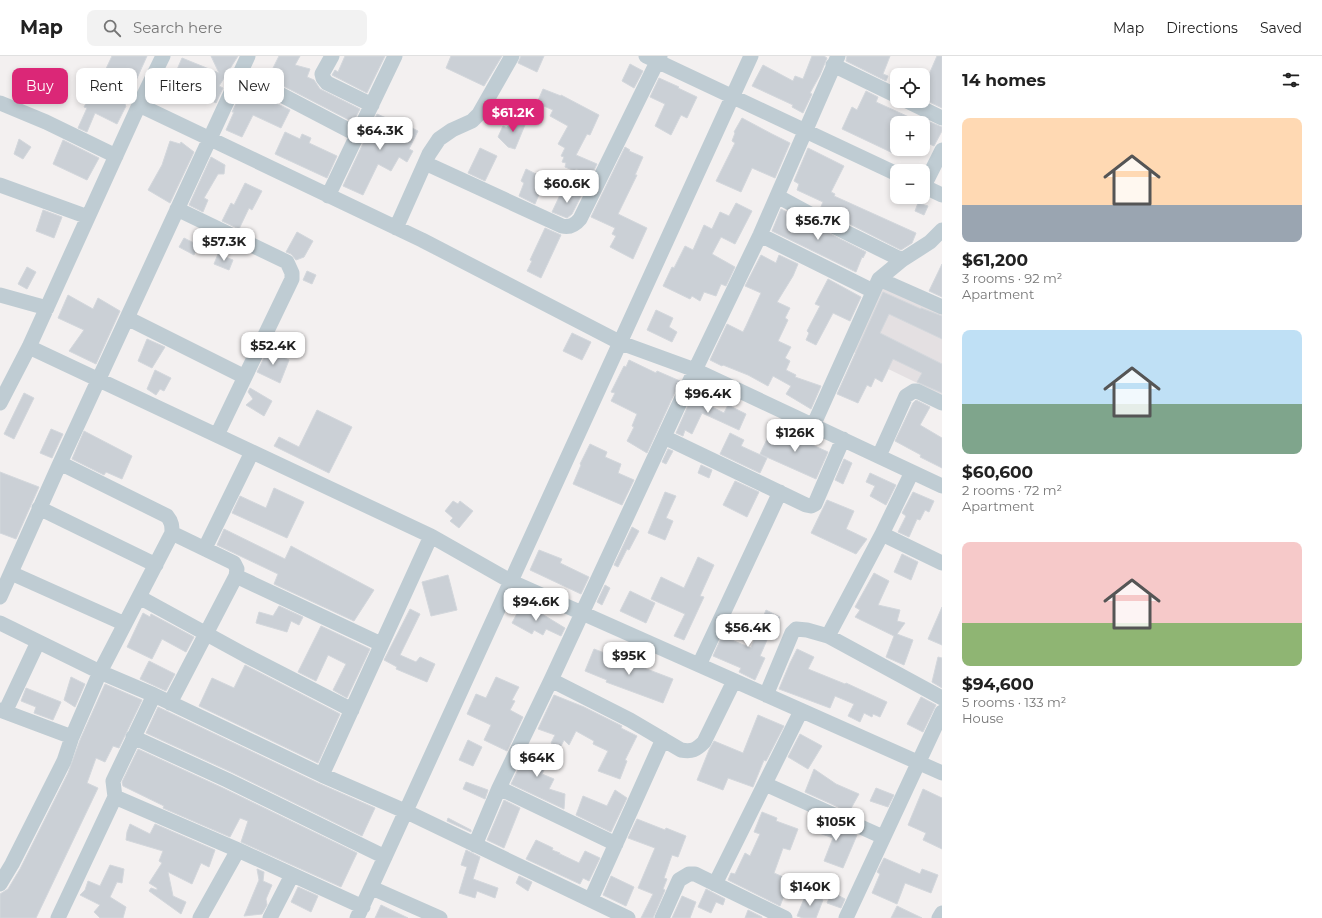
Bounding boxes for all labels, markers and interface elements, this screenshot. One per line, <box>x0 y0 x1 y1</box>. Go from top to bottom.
search box <box>87 10 367 46</box>
text: Map <box>20 16 63 39</box>
icon: search <box>101 17 123 39</box>
text: Search here <box>133 18 222 37</box>
text: Map <box>1113 19 1144 37</box>
text: Directions <box>1166 19 1238 37</box>
text: Saved <box>1260 19 1302 37</box>
chip: Buy <box>12 68 68 104</box>
chip: Rent <box>76 68 137 104</box>
chip: Filters <box>145 68 216 104</box>
chip: New <box>224 68 284 104</box>
map controls <box>890 68 930 204</box>
button: locate <box>890 68 930 108</box>
icon: filters <box>1280 69 1302 91</box>
text: 14 homes <box>962 70 1046 90</box>
pin: $61.2K <box>480 99 546 133</box>
text: $61.2K <box>492 104 534 120</box>
button: + <box>890 116 930 156</box>
pin: $64.3K <box>347 117 413 151</box>
text: $64.3K <box>357 122 403 138</box>
icon: home <box>1096 144 1168 216</box>
button: − <box>890 164 930 204</box>
pin: $60.6K <box>534 170 600 204</box>
text: $60.6K <box>544 175 590 191</box>
pin: $56.7K <box>785 207 851 241</box>
text: $56.7K <box>795 212 841 228</box>
pin: $57.3K <box>191 228 257 262</box>
text: $57.3K <box>202 233 246 249</box>
text: $61,200 <box>962 250 1028 270</box>
text: 3 rooms · 92 m² <box>962 270 1062 286</box>
text: Apartment <box>962 286 1034 302</box>
pin: $52.4K <box>240 332 306 366</box>
text: $52.4K <box>250 337 296 353</box>
icon: home <box>1096 356 1168 428</box>
pin: $96.4K <box>675 380 741 414</box>
text: $96.4K <box>685 385 731 401</box>
pin: $126K <box>767 419 823 453</box>
text: $126K <box>776 424 814 440</box>
text: $60,600 <box>962 462 1033 482</box>
text: 2 rooms · 72 m² <box>962 482 1062 498</box>
text: Apartment <box>962 498 1034 514</box>
icon: home <box>1096 568 1168 640</box>
pin: $94.6K <box>503 588 569 622</box>
text: $94.6K <box>513 593 559 609</box>
pin: $56.4K <box>715 614 781 648</box>
text: $56.4K <box>725 619 771 635</box>
pin: $95K <box>605 642 653 676</box>
text: $95K <box>612 647 646 663</box>
text: $94,600 <box>962 674 1034 694</box>
text: 5 rooms · 133 m² <box>962 694 1066 710</box>
text: House <box>962 710 1004 726</box>
pin: $64K <box>513 744 561 778</box>
text: $64K <box>519 749 555 765</box>
pin: $105K <box>808 808 864 842</box>
text: $105K <box>816 813 856 829</box>
pin: $140K <box>782 873 838 907</box>
text: $140K <box>790 878 830 894</box>

